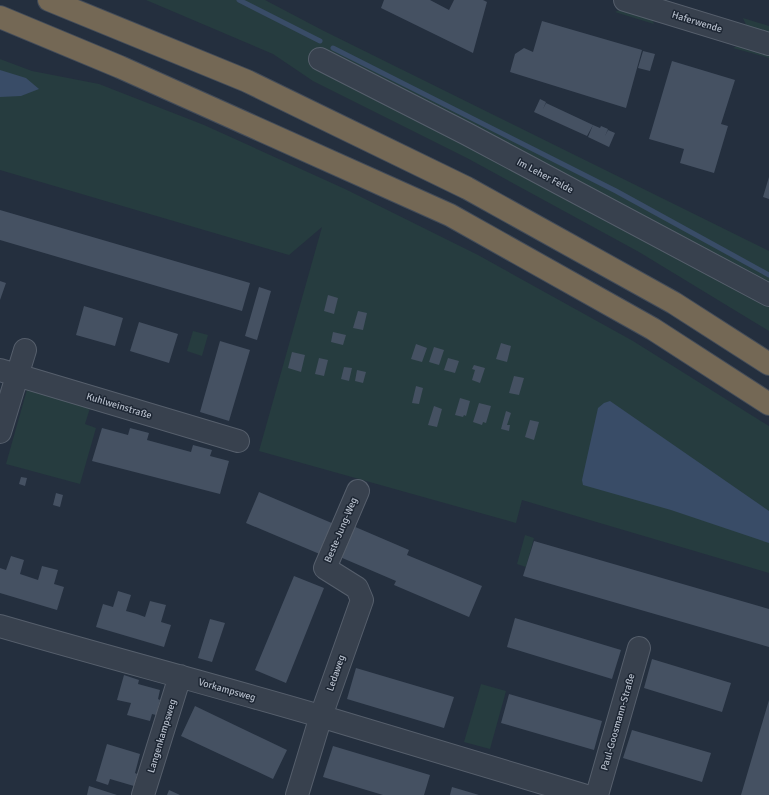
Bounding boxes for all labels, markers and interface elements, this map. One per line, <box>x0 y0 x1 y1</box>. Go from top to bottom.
street label: Haferwende <box>670 9 724 35</box>
street label: Im Leher Felde <box>515 156 575 196</box>
street label: Kuhlweinstraße <box>85 390 153 422</box>
street label: Beste-Jung-Weg <box>322 496 360 564</box>
street label: Ledaweg <box>324 653 348 693</box>
street label: Paul-Goosmann-Straße <box>598 672 638 772</box>
street label: Vorkampsweg <box>197 676 257 704</box>
street label: Langenkampsweg <box>145 698 179 774</box>

